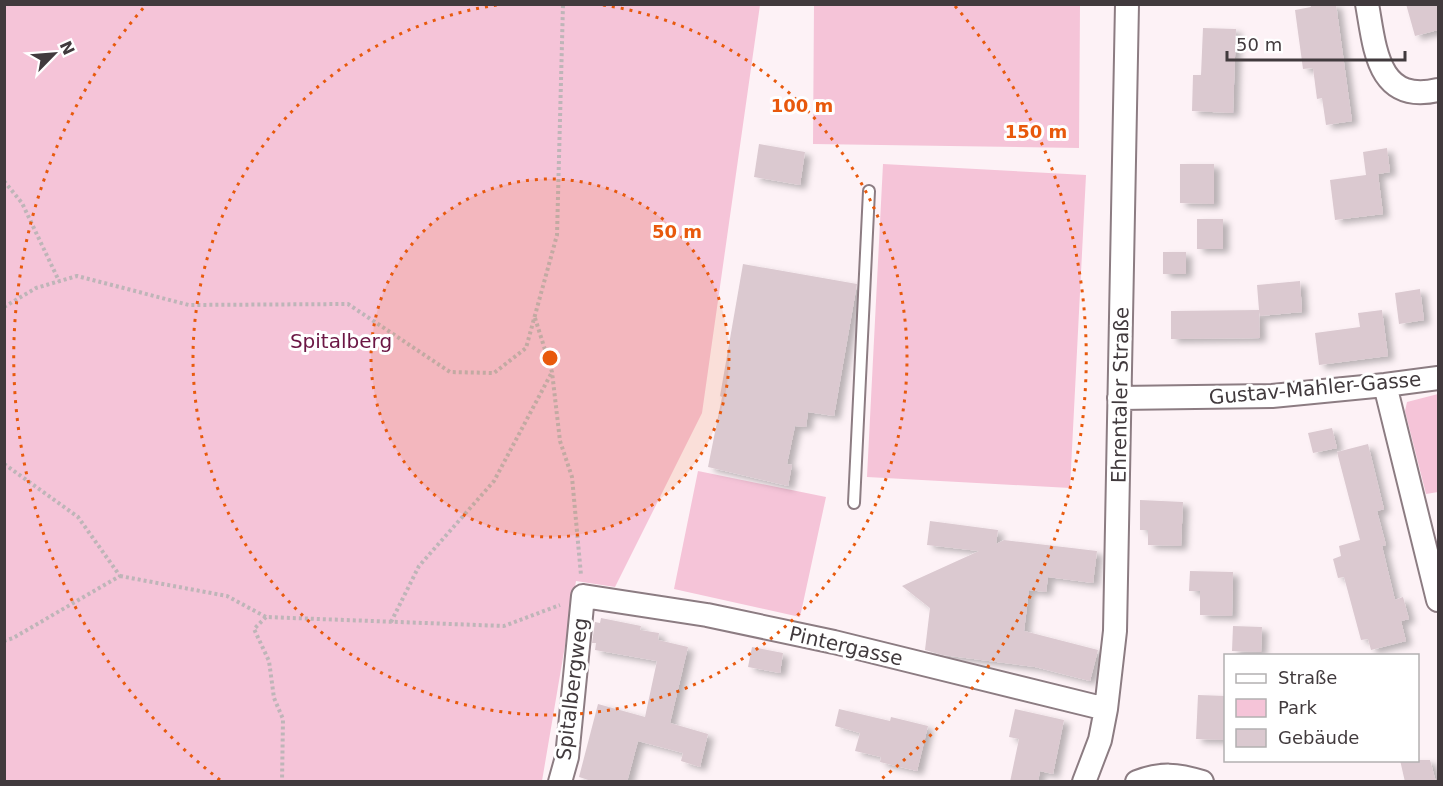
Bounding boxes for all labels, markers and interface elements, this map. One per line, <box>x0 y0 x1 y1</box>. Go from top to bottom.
north arrow <box>24 24 84 84</box>
scale bar <box>1227 24 1406 62</box>
text: 50 m <box>1236 34 1282 55</box>
text: N <box>56 38 79 58</box>
text: 100 m <box>771 95 833 116</box>
text: 150 m <box>1005 121 1067 142</box>
text: 50 m <box>652 221 702 242</box>
street label: Ehrentaler Straße <box>1106 307 1134 483</box>
park label: Spitalberg <box>290 329 392 353</box>
centre of rings <box>540 348 560 368</box>
street label: Gustav-Mahler-Gasse <box>1208 367 1422 409</box>
street label: Spitalbergweg <box>551 616 593 762</box>
street label: Pintergasse <box>787 621 905 671</box>
legend <box>1224 654 1419 762</box>
text: Straße <box>1278 667 1337 688</box>
text: Park <box>1278 697 1317 718</box>
text: Gebäude <box>1278 727 1359 748</box>

